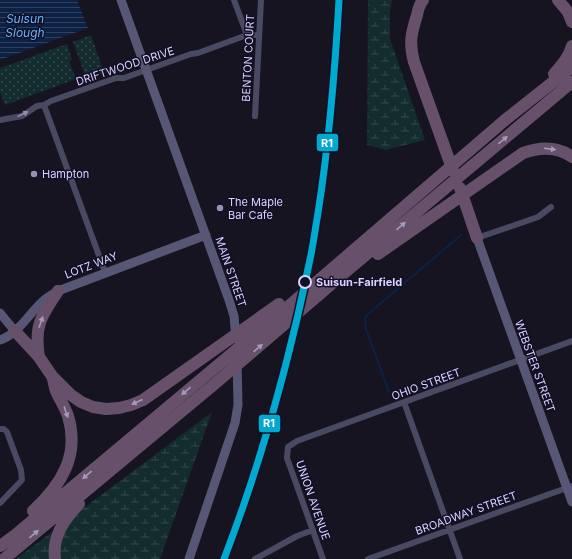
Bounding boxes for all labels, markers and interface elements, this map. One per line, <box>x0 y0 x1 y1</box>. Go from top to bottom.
water label: Suisun Slough <box>5 11 45 40</box>
street label: BENTON COURT <box>239 14 257 102</box>
street label: DRIFTWOOD DRIVE <box>74 44 176 88</box>
one-way arrow <box>17 111 29 118</box>
line badge: R1 <box>316 133 339 152</box>
text: R1 <box>321 136 333 150</box>
one-way arrow <box>497 136 508 145</box>
one-way arrow <box>544 146 556 152</box>
place label: Hampton <box>42 167 89 181</box>
marker: Hampton <box>29 169 39 179</box>
place label: The Maple Bar Cafe <box>228 195 283 222</box>
marker: The Maple Bar Cafe <box>215 203 225 213</box>
one-way arrow <box>395 221 406 230</box>
street label: MAIN STREET <box>212 235 250 309</box>
street label: LOTZ WAY <box>63 248 120 281</box>
marker: Suisun-Fairfield <box>298 275 312 289</box>
place label: Suisun-Fairfield <box>316 275 402 289</box>
one-way arrow <box>38 315 44 327</box>
street label: WEBSTER STREET <box>512 318 558 414</box>
one-way arrow <box>252 343 263 352</box>
street label: OHIO STREET <box>389 365 463 403</box>
one-way arrow <box>181 387 192 396</box>
one-way arrow <box>131 400 143 406</box>
one-way arrow <box>63 407 69 419</box>
line badge: R1 <box>258 414 281 433</box>
text: R1 <box>263 416 275 430</box>
street label: UNION AVENUE <box>293 458 333 542</box>
one-way arrow <box>82 470 92 479</box>
street label: BROADWAY STREET <box>413 488 519 538</box>
one-way arrow <box>29 529 39 538</box>

